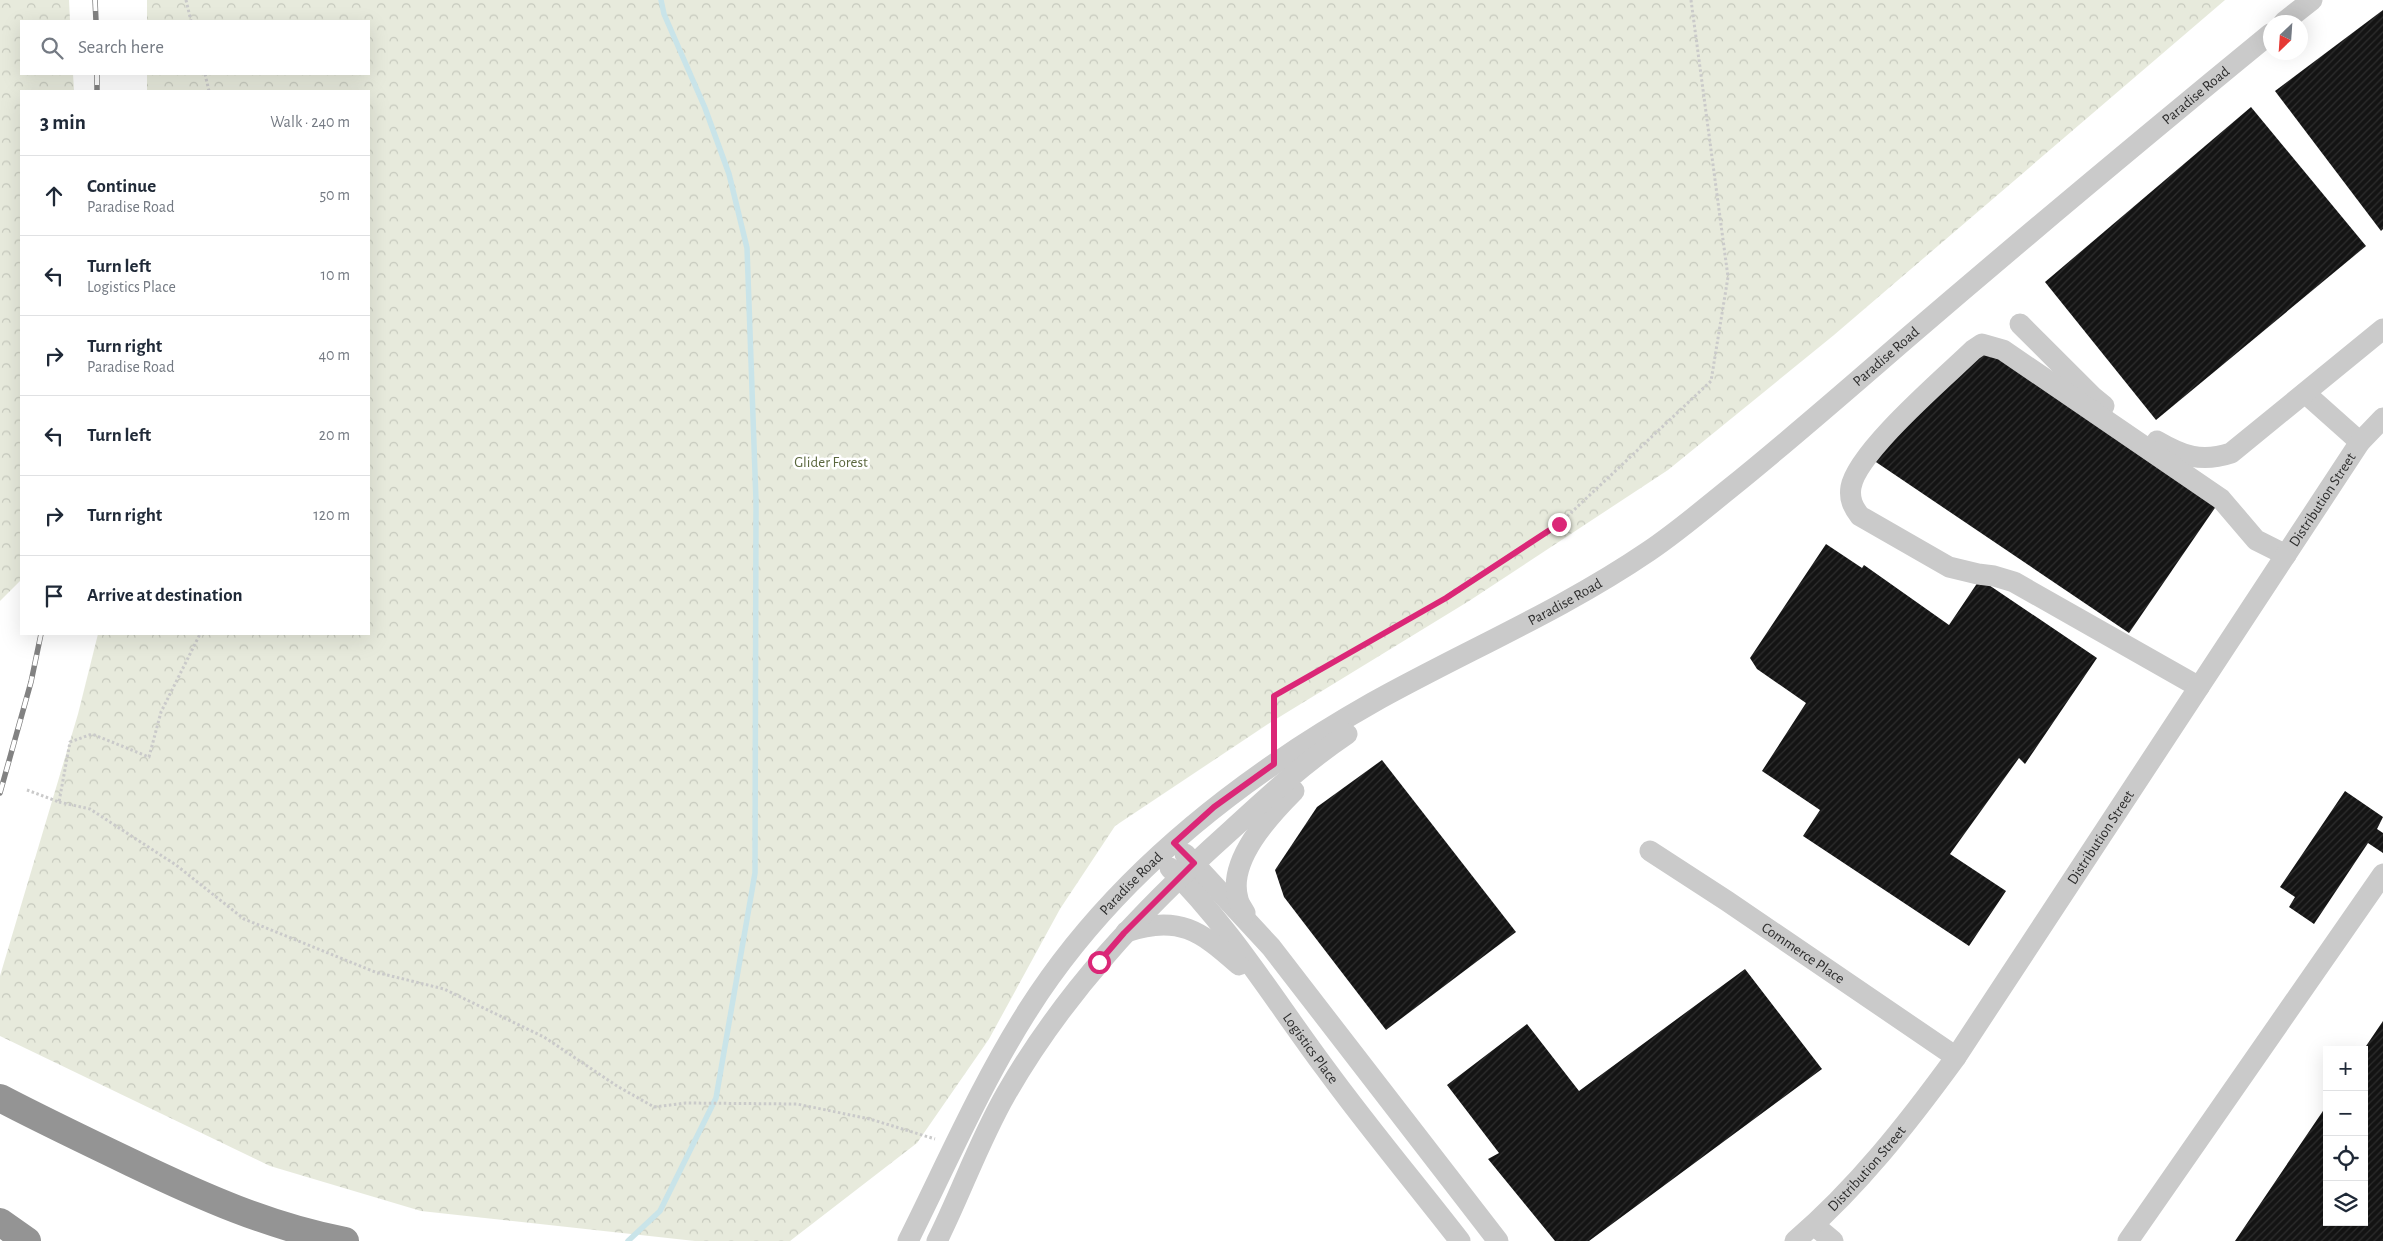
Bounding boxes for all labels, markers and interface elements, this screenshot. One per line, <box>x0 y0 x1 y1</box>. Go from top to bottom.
north arrow <box>2263 15 2308 60</box>
search box <box>20 20 370 75</box>
icon: search <box>38 34 66 62</box>
text: Search here <box>78 38 164 57</box>
street label: Paradise Road <box>2159 63 2232 127</box>
text: 3 min <box>40 112 86 133</box>
text: Walk · 240 m <box>270 114 350 130</box>
text: Continue <box>87 177 156 196</box>
icon: ahead <box>40 182 68 210</box>
text: 50 m <box>319 187 350 203</box>
text: Paradise Road <box>87 199 174 215</box>
text: Turn left <box>87 257 151 276</box>
icon: left <box>40 262 68 290</box>
text: 10 m <box>321 267 350 283</box>
text: Logistics Place <box>87 279 176 295</box>
street label: Paradise Road <box>1850 324 1922 389</box>
text: Turn right <box>87 337 162 356</box>
icon: right <box>40 342 68 370</box>
text: 40 m <box>318 347 350 363</box>
text: Paradise Road <box>87 359 174 375</box>
icon: left <box>40 422 68 450</box>
text: Turn left <box>87 426 151 445</box>
text: 20 m <box>319 427 350 443</box>
street label: Distribution Street <box>2286 450 2358 549</box>
park label: Glider Forest <box>794 455 868 470</box>
icon: right <box>40 502 68 530</box>
text: Turn right <box>87 506 162 525</box>
text: 120 m <box>313 507 350 523</box>
route end <box>1548 513 1571 536</box>
street label: Paradise Road <box>1525 575 1605 628</box>
icon: arrive <box>40 582 68 610</box>
text: Arrive at destination <box>87 586 243 605</box>
street label: Distribution Street <box>2064 787 2137 887</box>
street label: Paradise Road <box>1097 849 1165 918</box>
street label: Commerce Place <box>1759 919 1847 986</box>
route start <box>1088 951 1111 974</box>
street label: Logistics Place <box>1280 1010 1341 1086</box>
map controls <box>2323 1046 2368 1226</box>
button: + <box>2323 1046 2368 1091</box>
button: − <box>2323 1091 2368 1136</box>
street label: Distribution Street <box>1825 1123 1908 1214</box>
button: locate <box>2323 1136 2368 1181</box>
button: layers <box>2323 1181 2368 1226</box>

